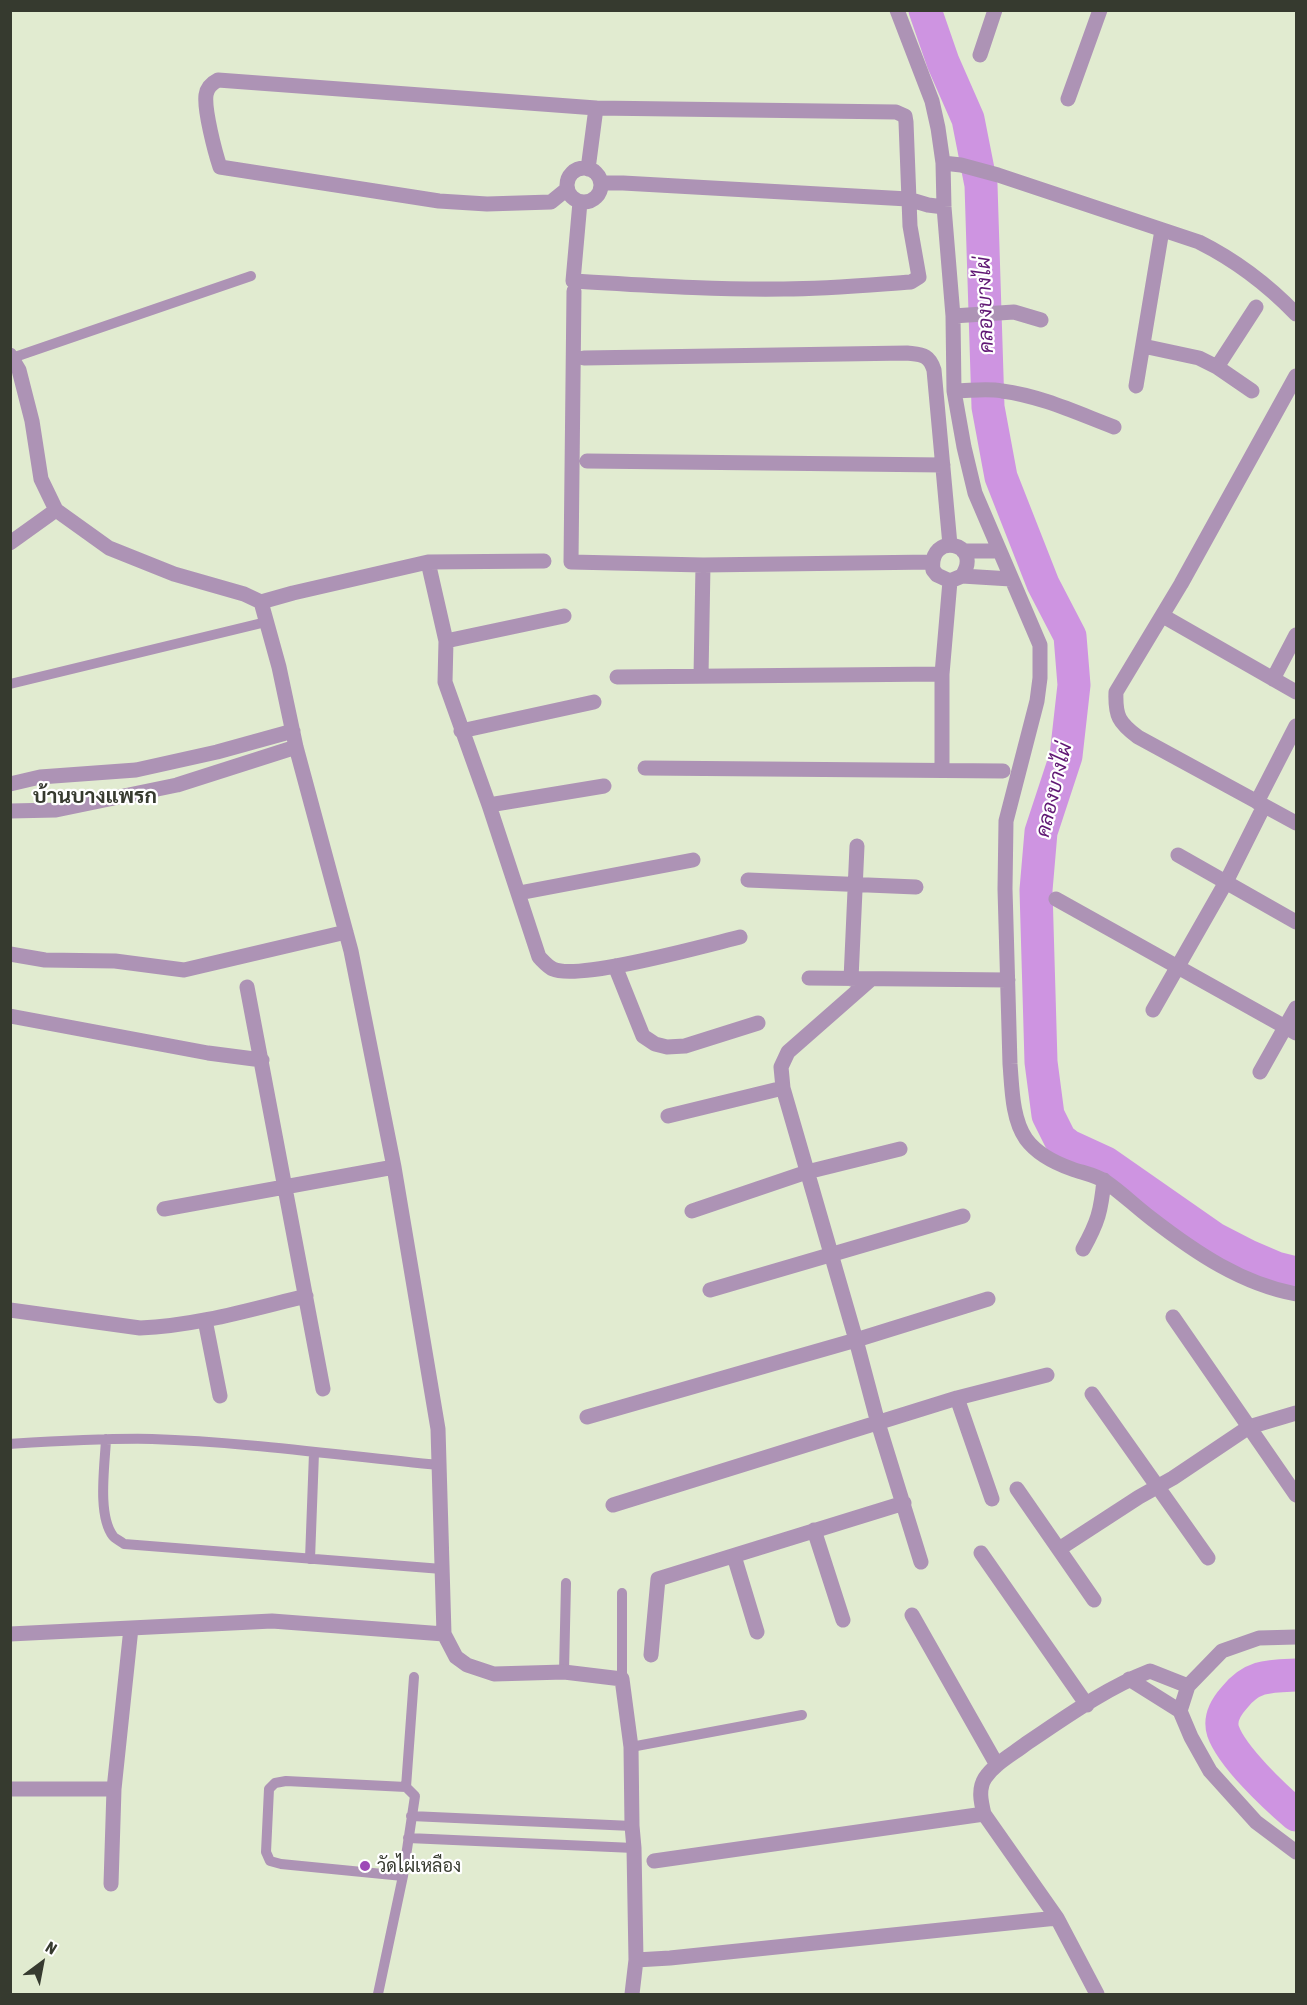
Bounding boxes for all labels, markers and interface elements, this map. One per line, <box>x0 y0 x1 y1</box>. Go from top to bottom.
water label: คลองบางไผ่ <box>971 256 999 354</box>
water label: คลองบางไผ่ <box>1031 740 1077 840</box>
district label: บ้านบางแพรก <box>33 783 157 809</box>
place label: วัดไผ่เหลือง <box>377 1855 461 1877</box>
marker: วัดไผ่เหลือง <box>358 1859 372 1873</box>
north arrow <box>12 1933 72 1993</box>
text: N <box>43 1938 60 1958</box>

